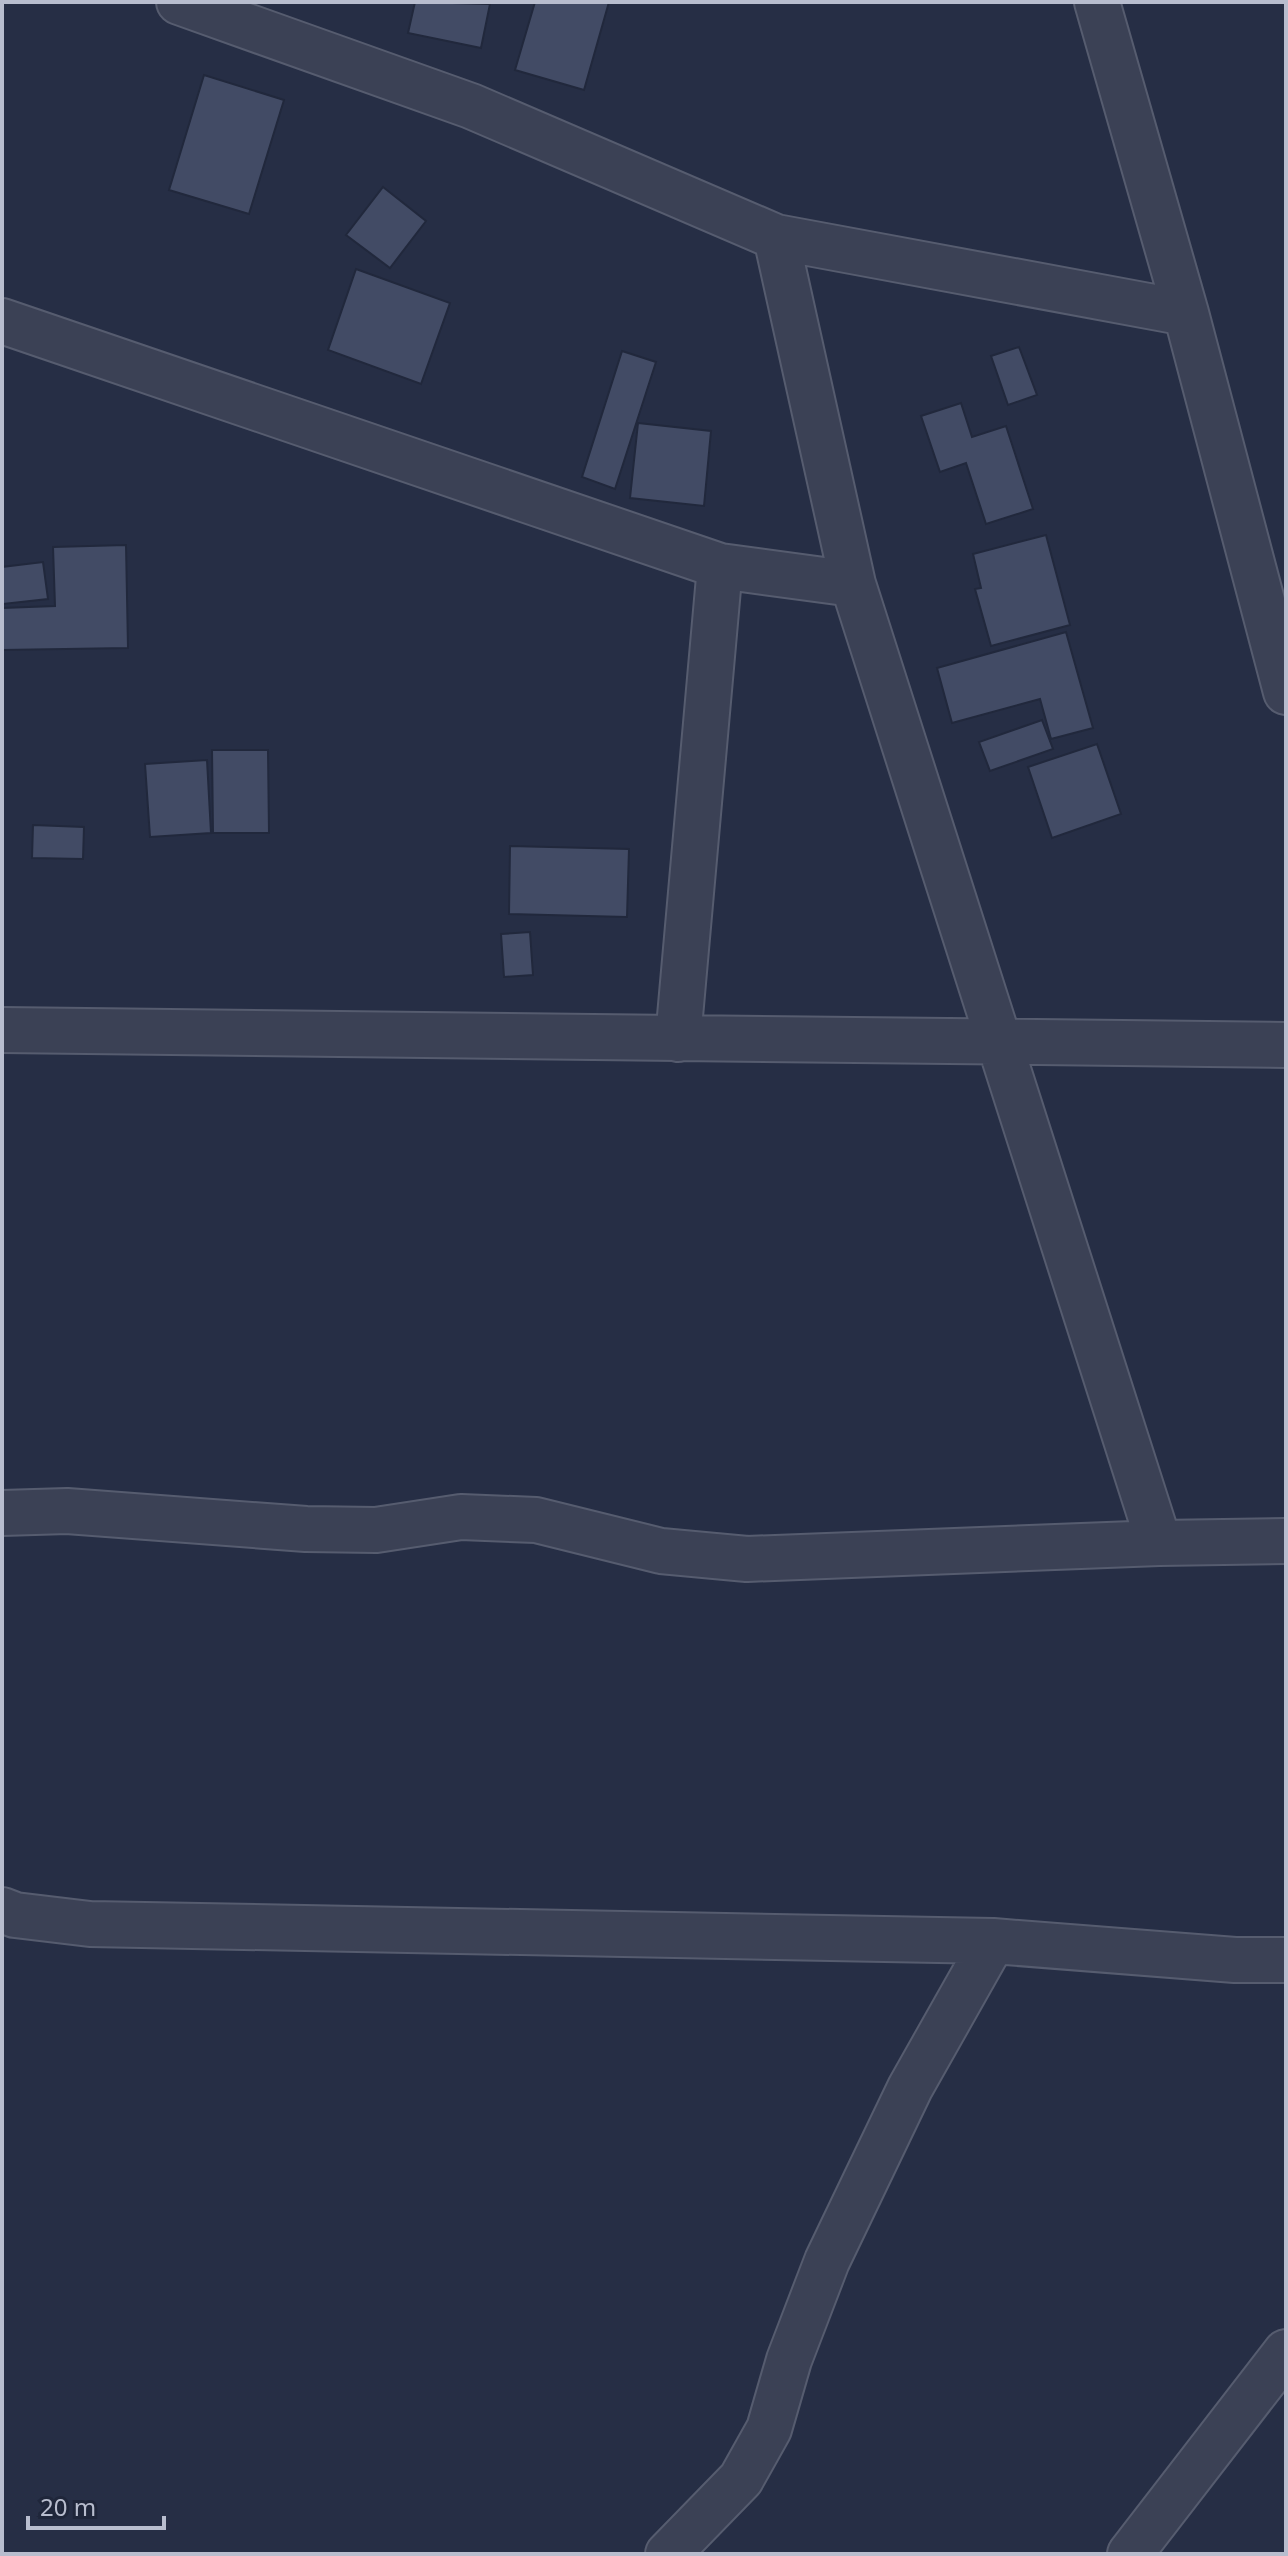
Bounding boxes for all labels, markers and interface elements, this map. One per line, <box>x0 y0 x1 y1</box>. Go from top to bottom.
scale bar <box>28 2480 164 2530</box>
text: 20 m <box>40 2490 96 2523</box>

